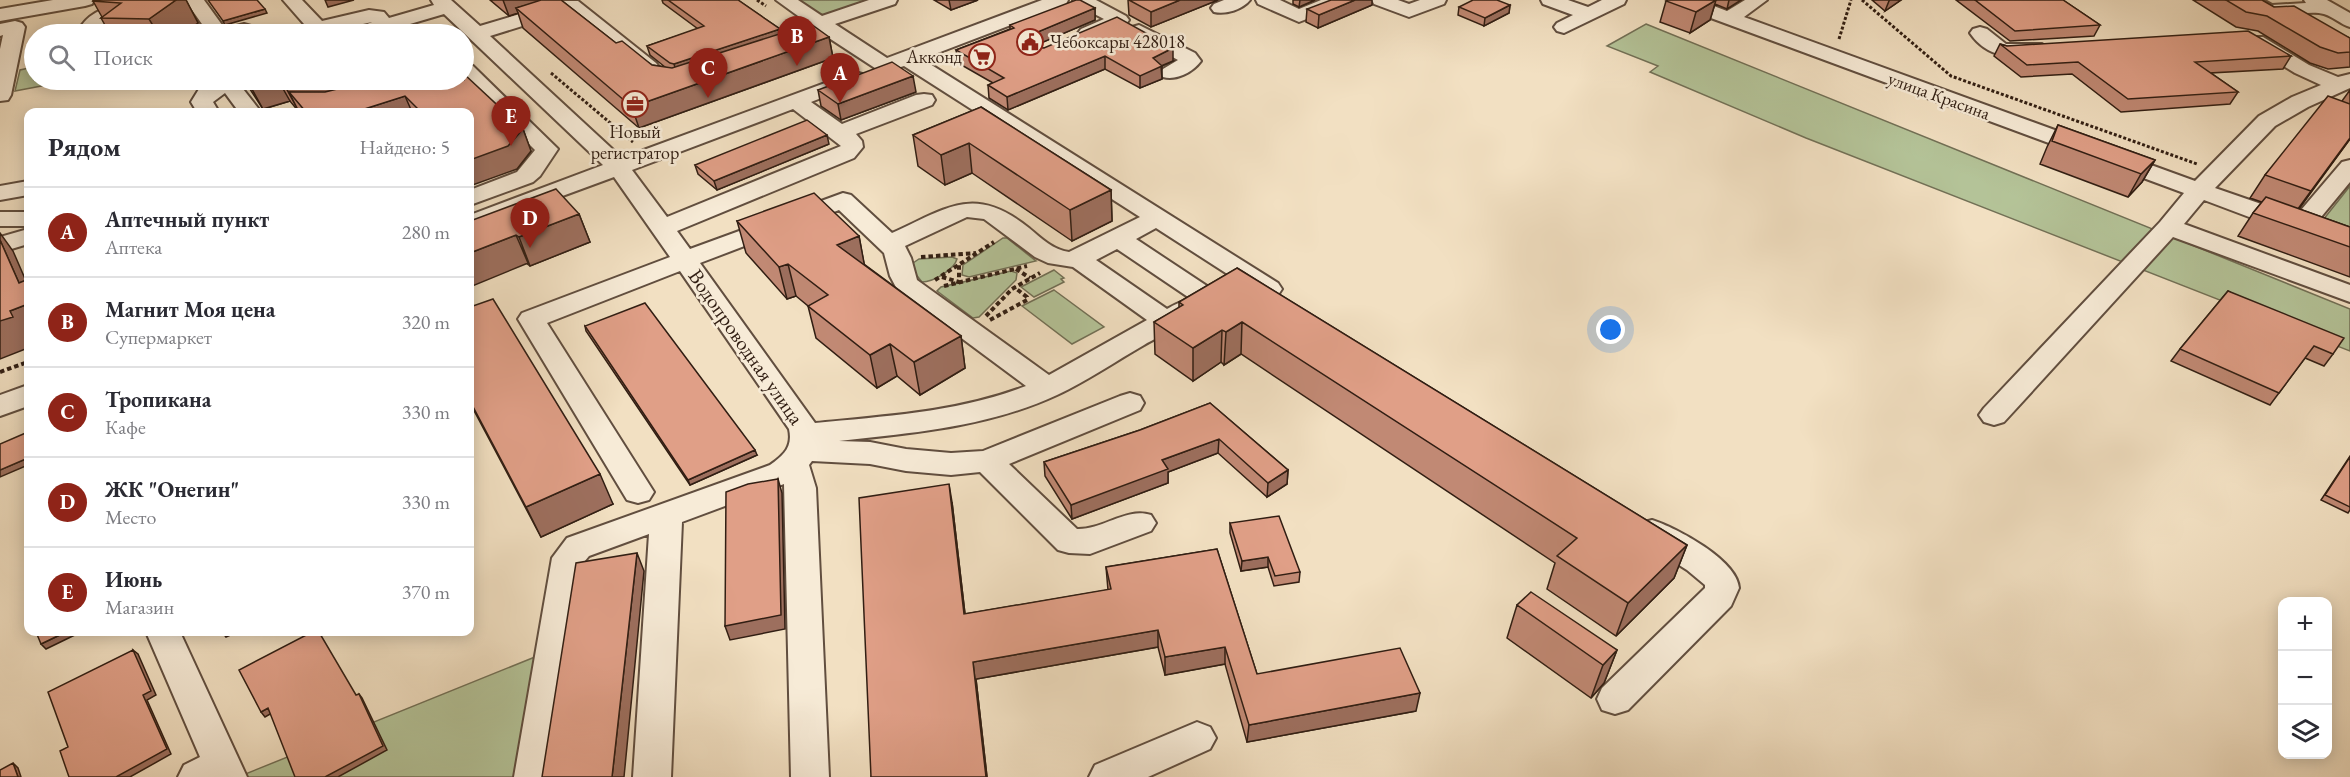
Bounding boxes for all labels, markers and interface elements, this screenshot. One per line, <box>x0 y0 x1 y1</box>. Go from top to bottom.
pin: B <box>778 16 816 66</box>
search box <box>24 24 474 90</box>
public building icon: Чебоксары 428018 <box>1015 27 1045 57</box>
place label: Чебоксары 428018 <box>1050 30 1185 53</box>
icon: search <box>45 41 78 74</box>
supermarket icon: Акконд <box>967 42 997 72</box>
text: Поиск <box>93 43 153 72</box>
place label: Акконд <box>905 45 962 68</box>
pin: C <box>688 48 728 98</box>
pin: A <box>820 54 860 103</box>
street label: улица Красина <box>1885 66 1994 125</box>
office icon: Новый регистратор <box>620 89 650 119</box>
pin: E <box>492 96 530 146</box>
place label: Новый регистратор <box>591 120 679 164</box>
text: Рядом <box>48 130 121 164</box>
text: Найдено: 5 <box>359 134 450 160</box>
pin: D <box>510 198 550 248</box>
text: Аптечный пункт <box>105 205 269 234</box>
text: A <box>60 219 75 245</box>
text: 280 m <box>402 219 450 245</box>
text: Аптека <box>105 234 162 260</box>
street label: Водопроводная улица <box>683 263 811 430</box>
text: Магнит Моя цена <box>105 295 275 324</box>
text: B <box>61 309 74 335</box>
text: 320 m <box>402 309 450 335</box>
your location <box>1596 315 1625 344</box>
text: Супермаркет <box>105 324 212 350</box>
text: Тропикана <box>105 385 211 414</box>
text: C <box>60 399 75 425</box>
text: 330 m <box>402 399 450 425</box>
text: Кафе <box>105 414 146 440</box>
text: ЖК "Онегин" <box>105 475 239 504</box>
text: D <box>60 489 75 515</box>
text: 330 m <box>402 489 450 515</box>
text: Место <box>105 504 156 530</box>
text: Июнь <box>105 565 162 594</box>
text: E <box>62 579 73 605</box>
text: 370 m <box>402 579 450 605</box>
text: Магазин <box>105 594 174 620</box>
map controls <box>2278 597 2332 759</box>
button: + <box>2278 597 2332 651</box>
button: − <box>2278 651 2332 705</box>
button: layers <box>2278 705 2332 759</box>

